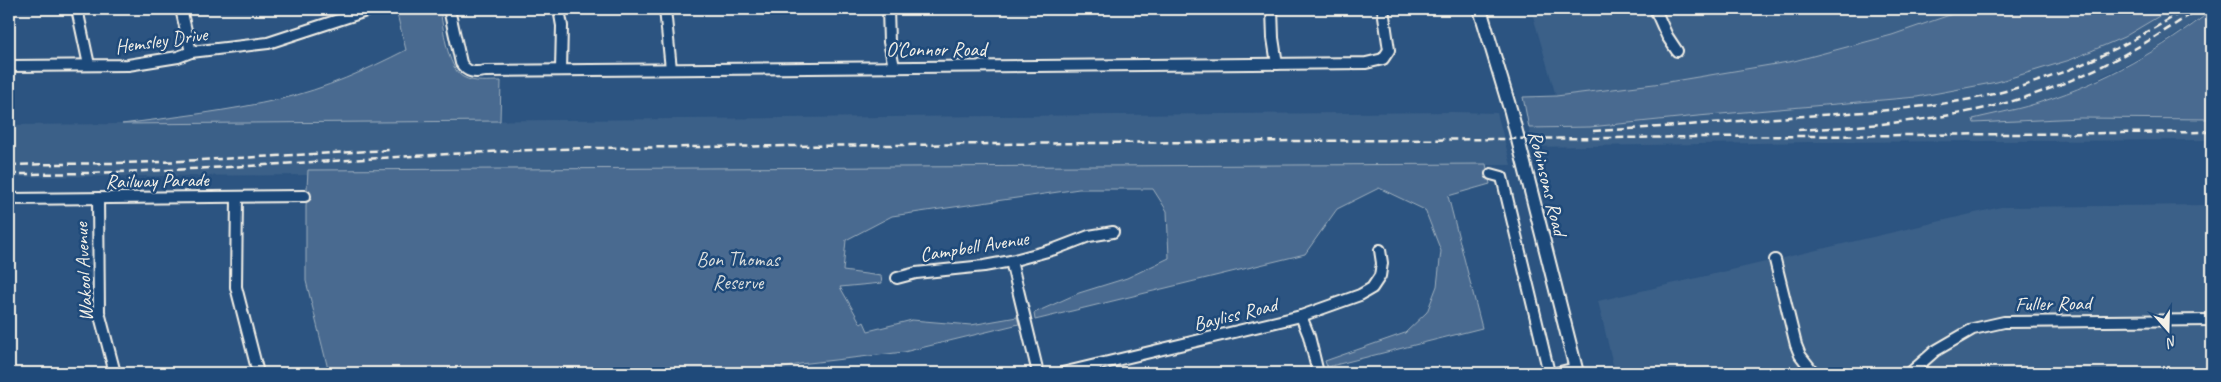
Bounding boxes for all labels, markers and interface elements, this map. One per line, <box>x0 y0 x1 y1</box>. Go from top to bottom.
street label: Hemsley Drive <box>113 21 210 59</box>
street label: O'Connor Road <box>886 37 989 62</box>
street label: Robinsons Road <box>1522 128 1573 241</box>
street label: Railway Parade <box>105 167 210 194</box>
street label: Wakool Avenue <box>68 220 99 322</box>
street label: Campbell Avenue <box>918 225 1032 267</box>
park label: Bon Thomas Reserve <box>697 247 782 295</box>
street label: Fuller Road <box>2015 290 2094 317</box>
street label: Bayliss Road <box>1191 291 1283 337</box>
north arrow <box>2144 304 2194 354</box>
text: N <box>2163 332 2179 352</box>

